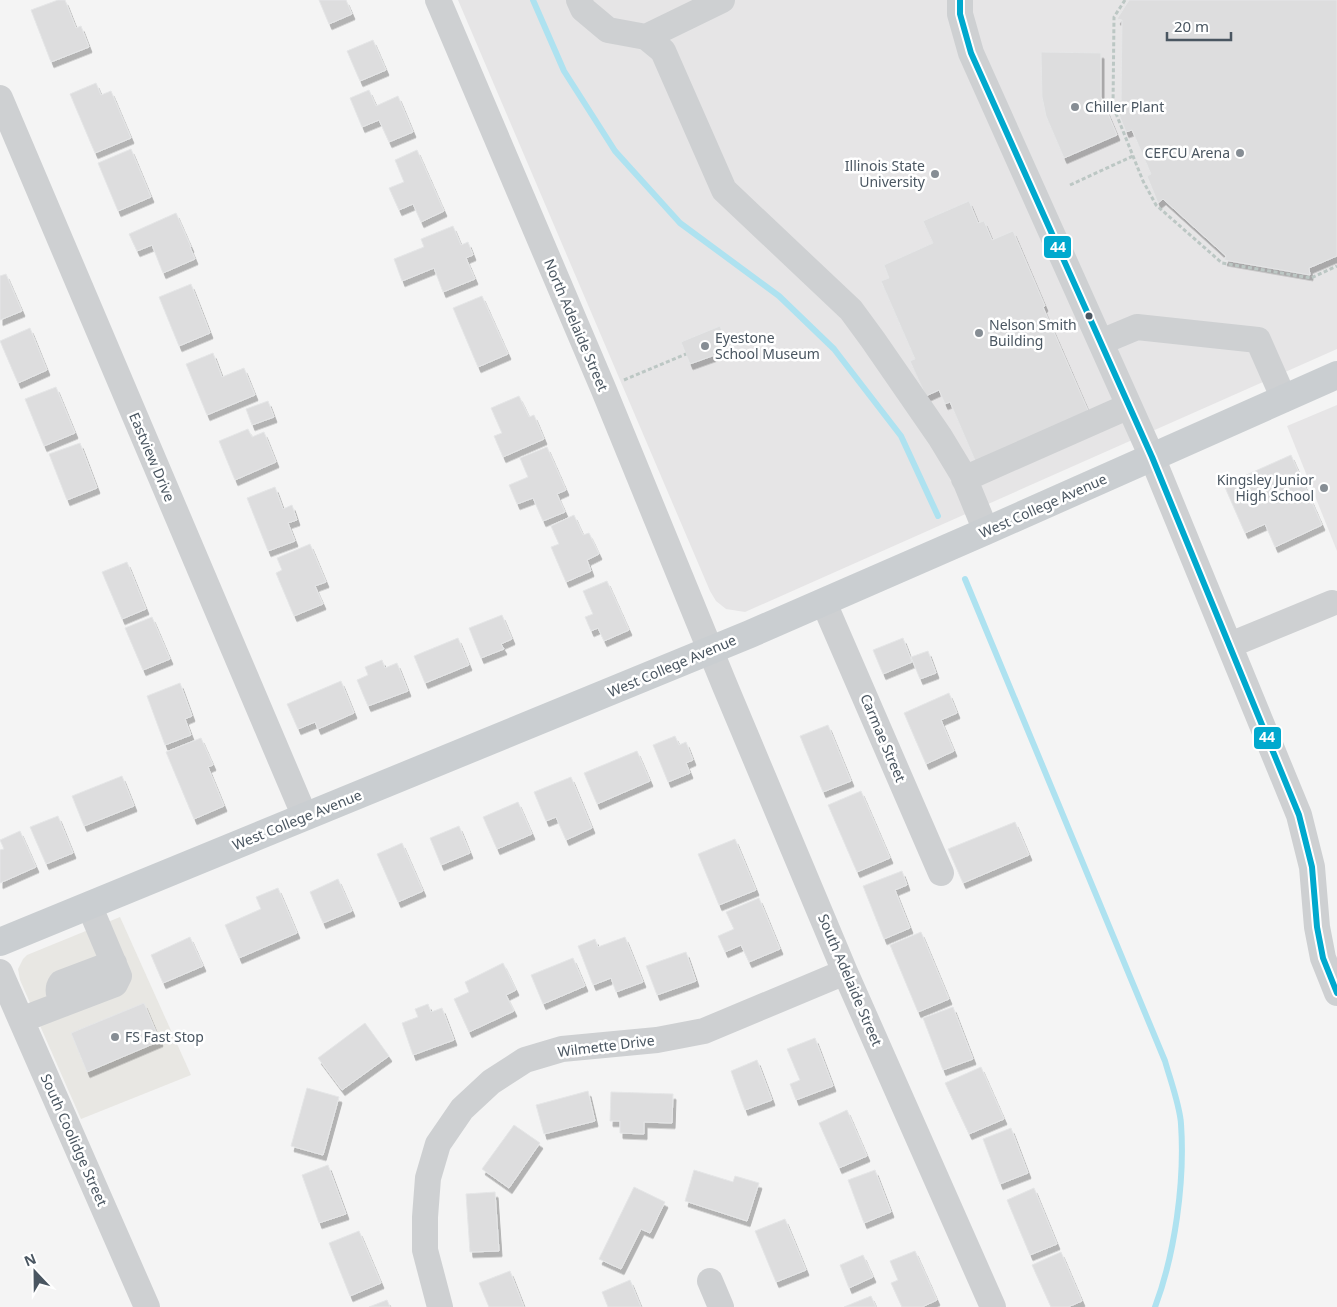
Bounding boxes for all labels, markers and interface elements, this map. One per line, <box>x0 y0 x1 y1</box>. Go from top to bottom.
scale bar <box>1167 10 1231 42</box>
text: 20 m <box>1174 16 1209 36</box>
place label: Chiller Plant <box>1085 97 1164 116</box>
marker: Chiller Plant <box>1069 101 1081 113</box>
place label: CEFCU Arena <box>1145 143 1230 162</box>
marker: CEFCU Arena <box>1234 147 1246 159</box>
place label: Illinois State University <box>845 156 926 191</box>
marker: Illinois State University <box>929 168 941 180</box>
line badge: 44 <box>1043 235 1072 259</box>
text: 44 <box>1050 237 1066 256</box>
street label: North Adelaide Street <box>540 256 613 394</box>
unlabelled marker <box>1084 311 1094 321</box>
place label: Nelson Smith Building <box>989 315 1077 350</box>
marker: Nelson Smith Building <box>973 327 985 339</box>
place label: Eyestone School Museum <box>715 328 820 363</box>
marker: Eyestone School Museum <box>699 340 711 352</box>
street label: Eastview Drive <box>125 409 180 504</box>
street label: West College Avenue <box>976 469 1110 542</box>
place label: Kingsley Junior High School <box>1217 470 1314 505</box>
marker: Kingsley Junior High School <box>1318 482 1330 494</box>
street label: West College Avenue <box>605 630 739 701</box>
street label: Carmae Street <box>856 691 911 785</box>
line badge: 44 <box>1253 726 1282 750</box>
text: 44 <box>1259 727 1275 746</box>
street label: West College Avenue <box>229 785 364 854</box>
street label: South Adelaide Street <box>814 911 887 1049</box>
place label: FS Fast Stop <box>125 1027 204 1046</box>
street label: Wilmette Drive <box>556 1030 656 1061</box>
marker: FS Fast Stop <box>109 1031 121 1043</box>
street label: South Coolidge Street <box>37 1071 112 1209</box>
north arrow <box>10 1247 60 1297</box>
text: N <box>21 1249 39 1270</box>

